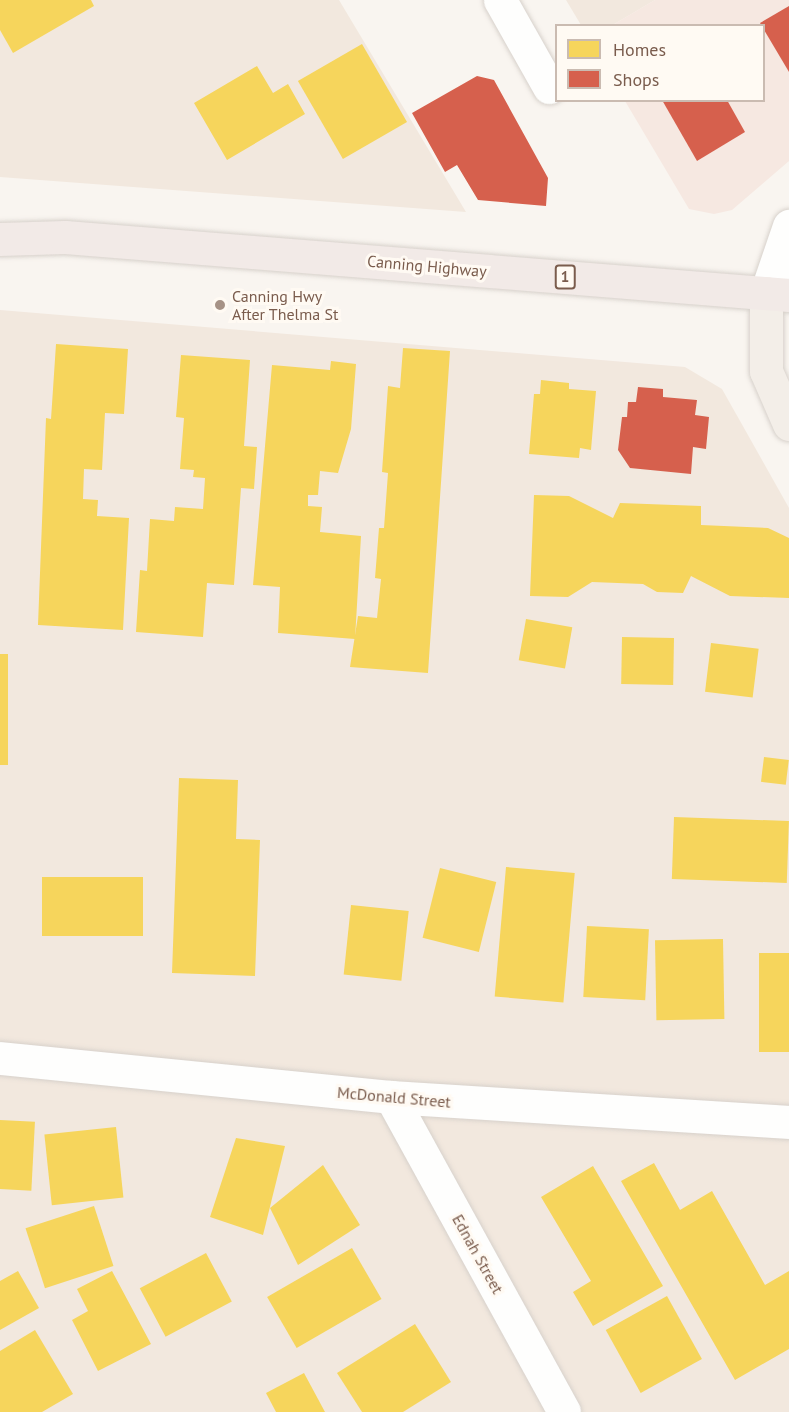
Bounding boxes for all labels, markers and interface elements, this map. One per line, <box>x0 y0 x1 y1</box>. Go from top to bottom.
legend <box>555 24 765 102</box>
text: Homes <box>613 38 666 61</box>
text: Shops <box>613 68 659 91</box>
street label: Canning Highway <box>367 251 487 281</box>
road number: 1 <box>554 265 576 289</box>
place label: Canning Hwy After Thelma St <box>232 286 339 324</box>
marker: Canning Hwy After Thelma St <box>213 298 227 312</box>
street label: McDonald Street <box>336 1082 452 1112</box>
street label: Ednah Street <box>448 1211 508 1297</box>

